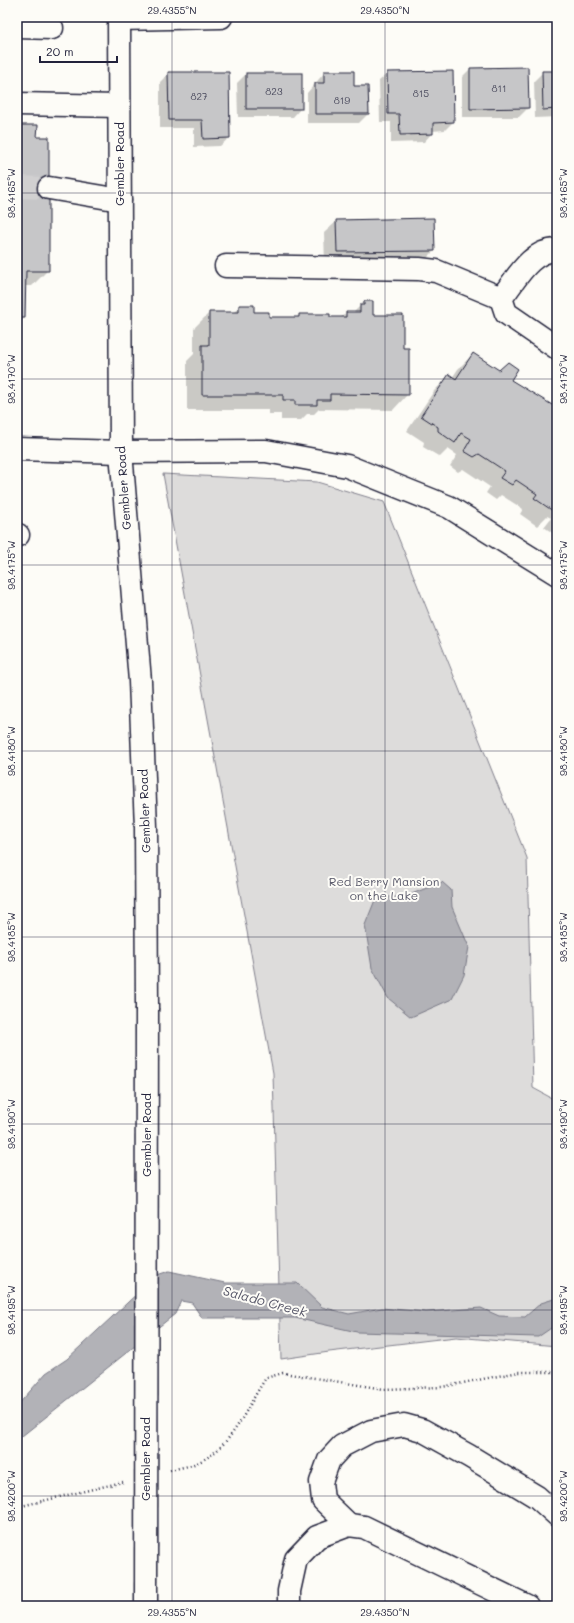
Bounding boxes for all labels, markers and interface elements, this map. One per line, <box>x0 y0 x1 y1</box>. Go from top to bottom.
text: 29.4355°N <box>147 3 197 17</box>
text: 29.4350°N <box>360 3 410 17</box>
scale bar <box>40 38 117 64</box>
text: 20 m <box>46 43 74 59</box>
house number: 811 <box>492 81 507 95</box>
house number: 823 <box>265 84 283 98</box>
house number: 815 <box>413 86 429 100</box>
house number: 827 <box>190 89 208 103</box>
house number: 819 <box>334 93 350 107</box>
street label: Gembler Road <box>111 122 127 206</box>
text: 98.4165°W <box>4 168 18 218</box>
text: 98.4165°W <box>556 168 570 218</box>
text: 98.4170°W <box>4 354 18 404</box>
text: 98.4170°W <box>556 354 570 404</box>
street label: Gembler Road <box>112 445 134 530</box>
text: 98.4175°W <box>4 540 18 590</box>
text: 98.4175°W <box>556 540 570 590</box>
text: 98.4180°W <box>4 726 18 776</box>
text: 98.4180°W <box>556 726 570 776</box>
street label: Gembler Road <box>135 769 153 853</box>
park label: Red Berry Mansion on the Lake <box>329 873 439 903</box>
text: 98.4185°W <box>4 912 18 962</box>
text: 98.4185°W <box>556 912 570 962</box>
street label: Gembler Road <box>138 1093 154 1177</box>
text: 98.4190°W <box>4 1099 18 1149</box>
text: 98.4190°W <box>556 1099 570 1149</box>
water label: Salado Creek <box>222 1281 310 1320</box>
text: 98.4195°W <box>4 1285 18 1335</box>
text: 98.4195°W <box>556 1285 570 1335</box>
street label: Gembler Road <box>137 1417 153 1501</box>
text: 98.4200°W <box>4 1470 18 1522</box>
text: 98.4200°W <box>556 1470 570 1522</box>
text: 29.4355°N <box>147 1605 197 1619</box>
text: 29.4350°N <box>360 1605 410 1619</box>

